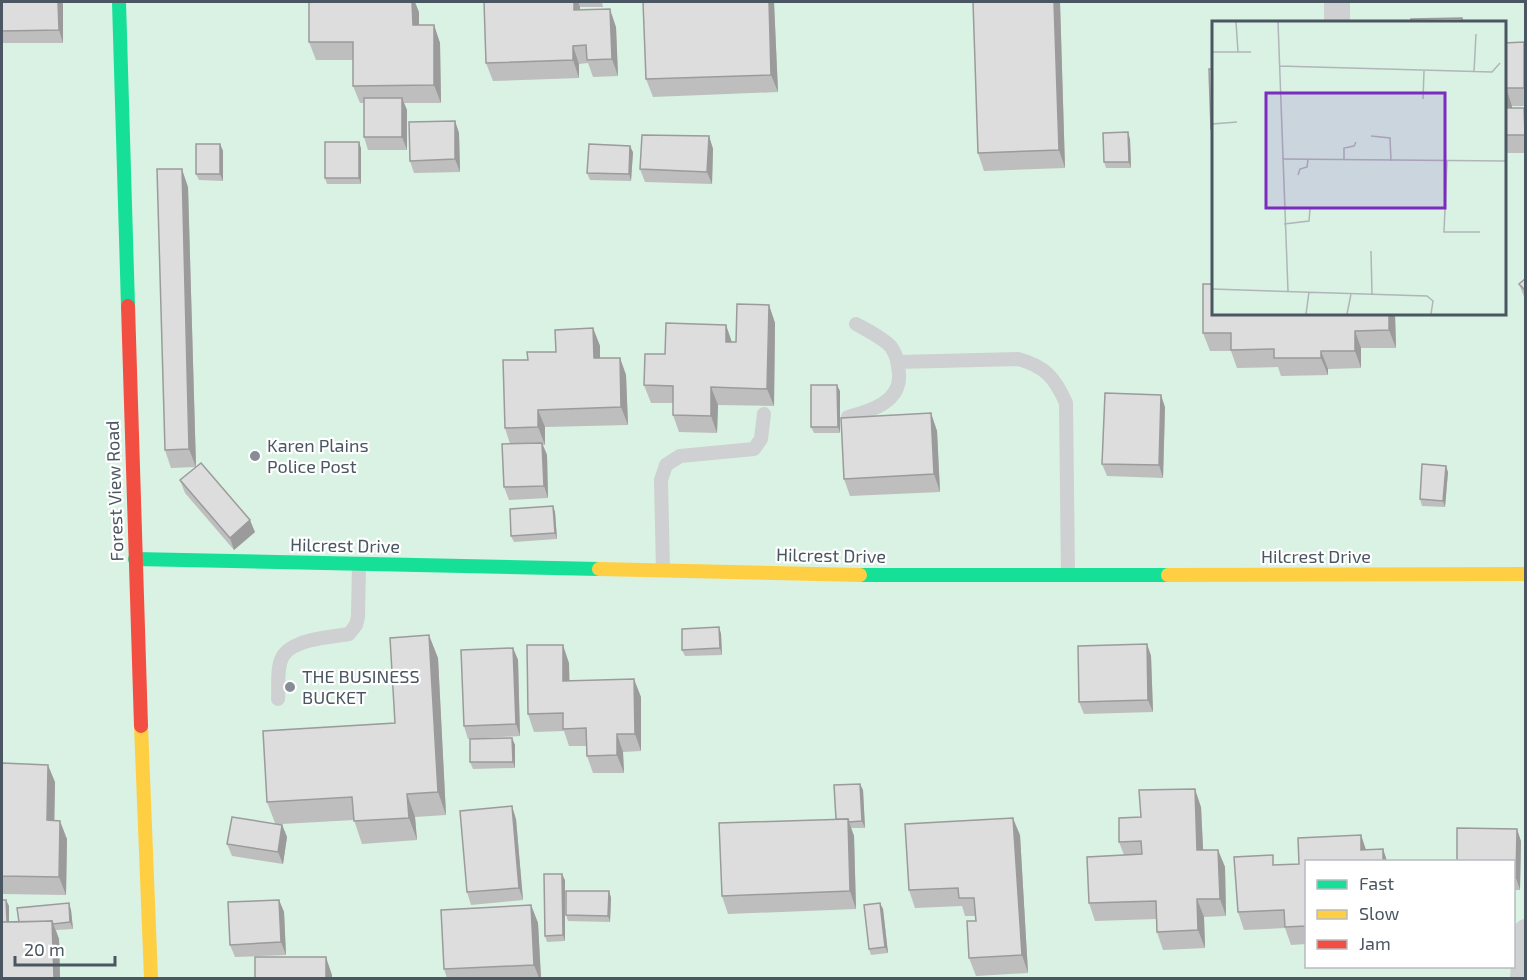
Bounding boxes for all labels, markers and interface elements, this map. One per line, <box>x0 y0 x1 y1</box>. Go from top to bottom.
inset map <box>1212 21 1506 315</box>
street label: Forest View Road <box>101 420 127 562</box>
place label: Karen Plains Police Post <box>267 434 369 477</box>
marker: Karen Plains Police Post <box>248 449 262 463</box>
street label: Hilcrest Drive <box>290 533 400 557</box>
street label: Hilcrest Drive <box>776 543 886 567</box>
street label: Hilcrest Drive <box>1261 545 1371 567</box>
place label: THE BUSINESS BUCKET <box>302 665 420 708</box>
marker: THE BUSINESS BUCKET <box>283 680 297 694</box>
legend <box>1305 860 1515 968</box>
text: Fast <box>1359 872 1394 894</box>
text: Slow <box>1359 902 1400 924</box>
scale bar <box>15 929 116 967</box>
text: Jam <box>1359 932 1391 954</box>
text: 20 m <box>24 938 65 960</box>

